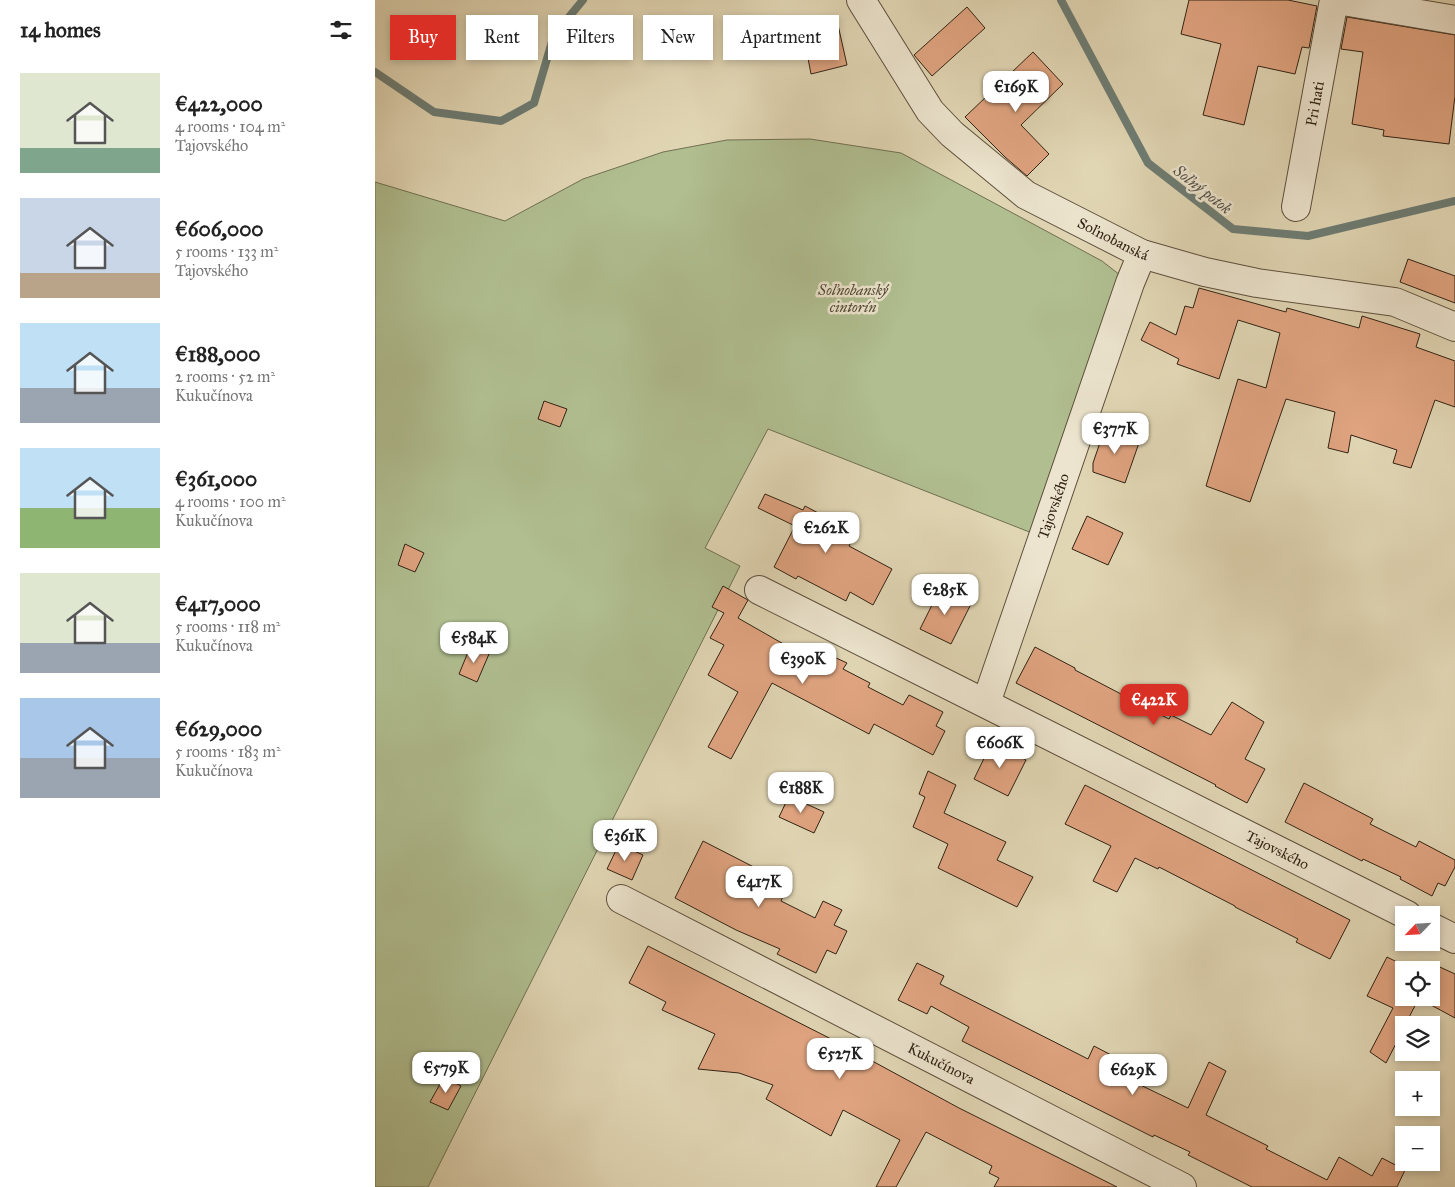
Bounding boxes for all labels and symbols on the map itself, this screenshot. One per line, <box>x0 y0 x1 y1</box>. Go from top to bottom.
pin: €169K <box>981 70 1051 113</box>
street label: Pri hati <box>1302 80 1328 128</box>
water label: Soľný potok <box>1168 160 1236 219</box>
street label: Soľnobanská <box>1075 214 1151 264</box>
park label: Soľnobanský cintorín <box>817 281 889 316</box>
pin: €377K <box>1080 412 1150 455</box>
street label: Tajovského <box>1034 471 1073 542</box>
pin: €262K <box>791 512 861 554</box>
pin: €285K <box>910 574 980 616</box>
pin: €584K <box>439 622 509 664</box>
pin: €390K <box>768 642 838 685</box>
pin: €422K <box>1119 684 1189 726</box>
pin: €606K <box>965 726 1035 769</box>
pin: €188K <box>766 772 836 814</box>
pin: €361K <box>590 820 660 862</box>
street label: Tajovského <box>1243 827 1312 874</box>
pin: €417K <box>724 866 794 908</box>
north arrow <box>1395 906 1440 951</box>
pin: €527K <box>805 1038 875 1080</box>
street label: Kukučínova <box>905 1039 978 1088</box>
pin: €579K <box>411 1052 481 1094</box>
pin: €629K <box>1098 1054 1168 1096</box>

